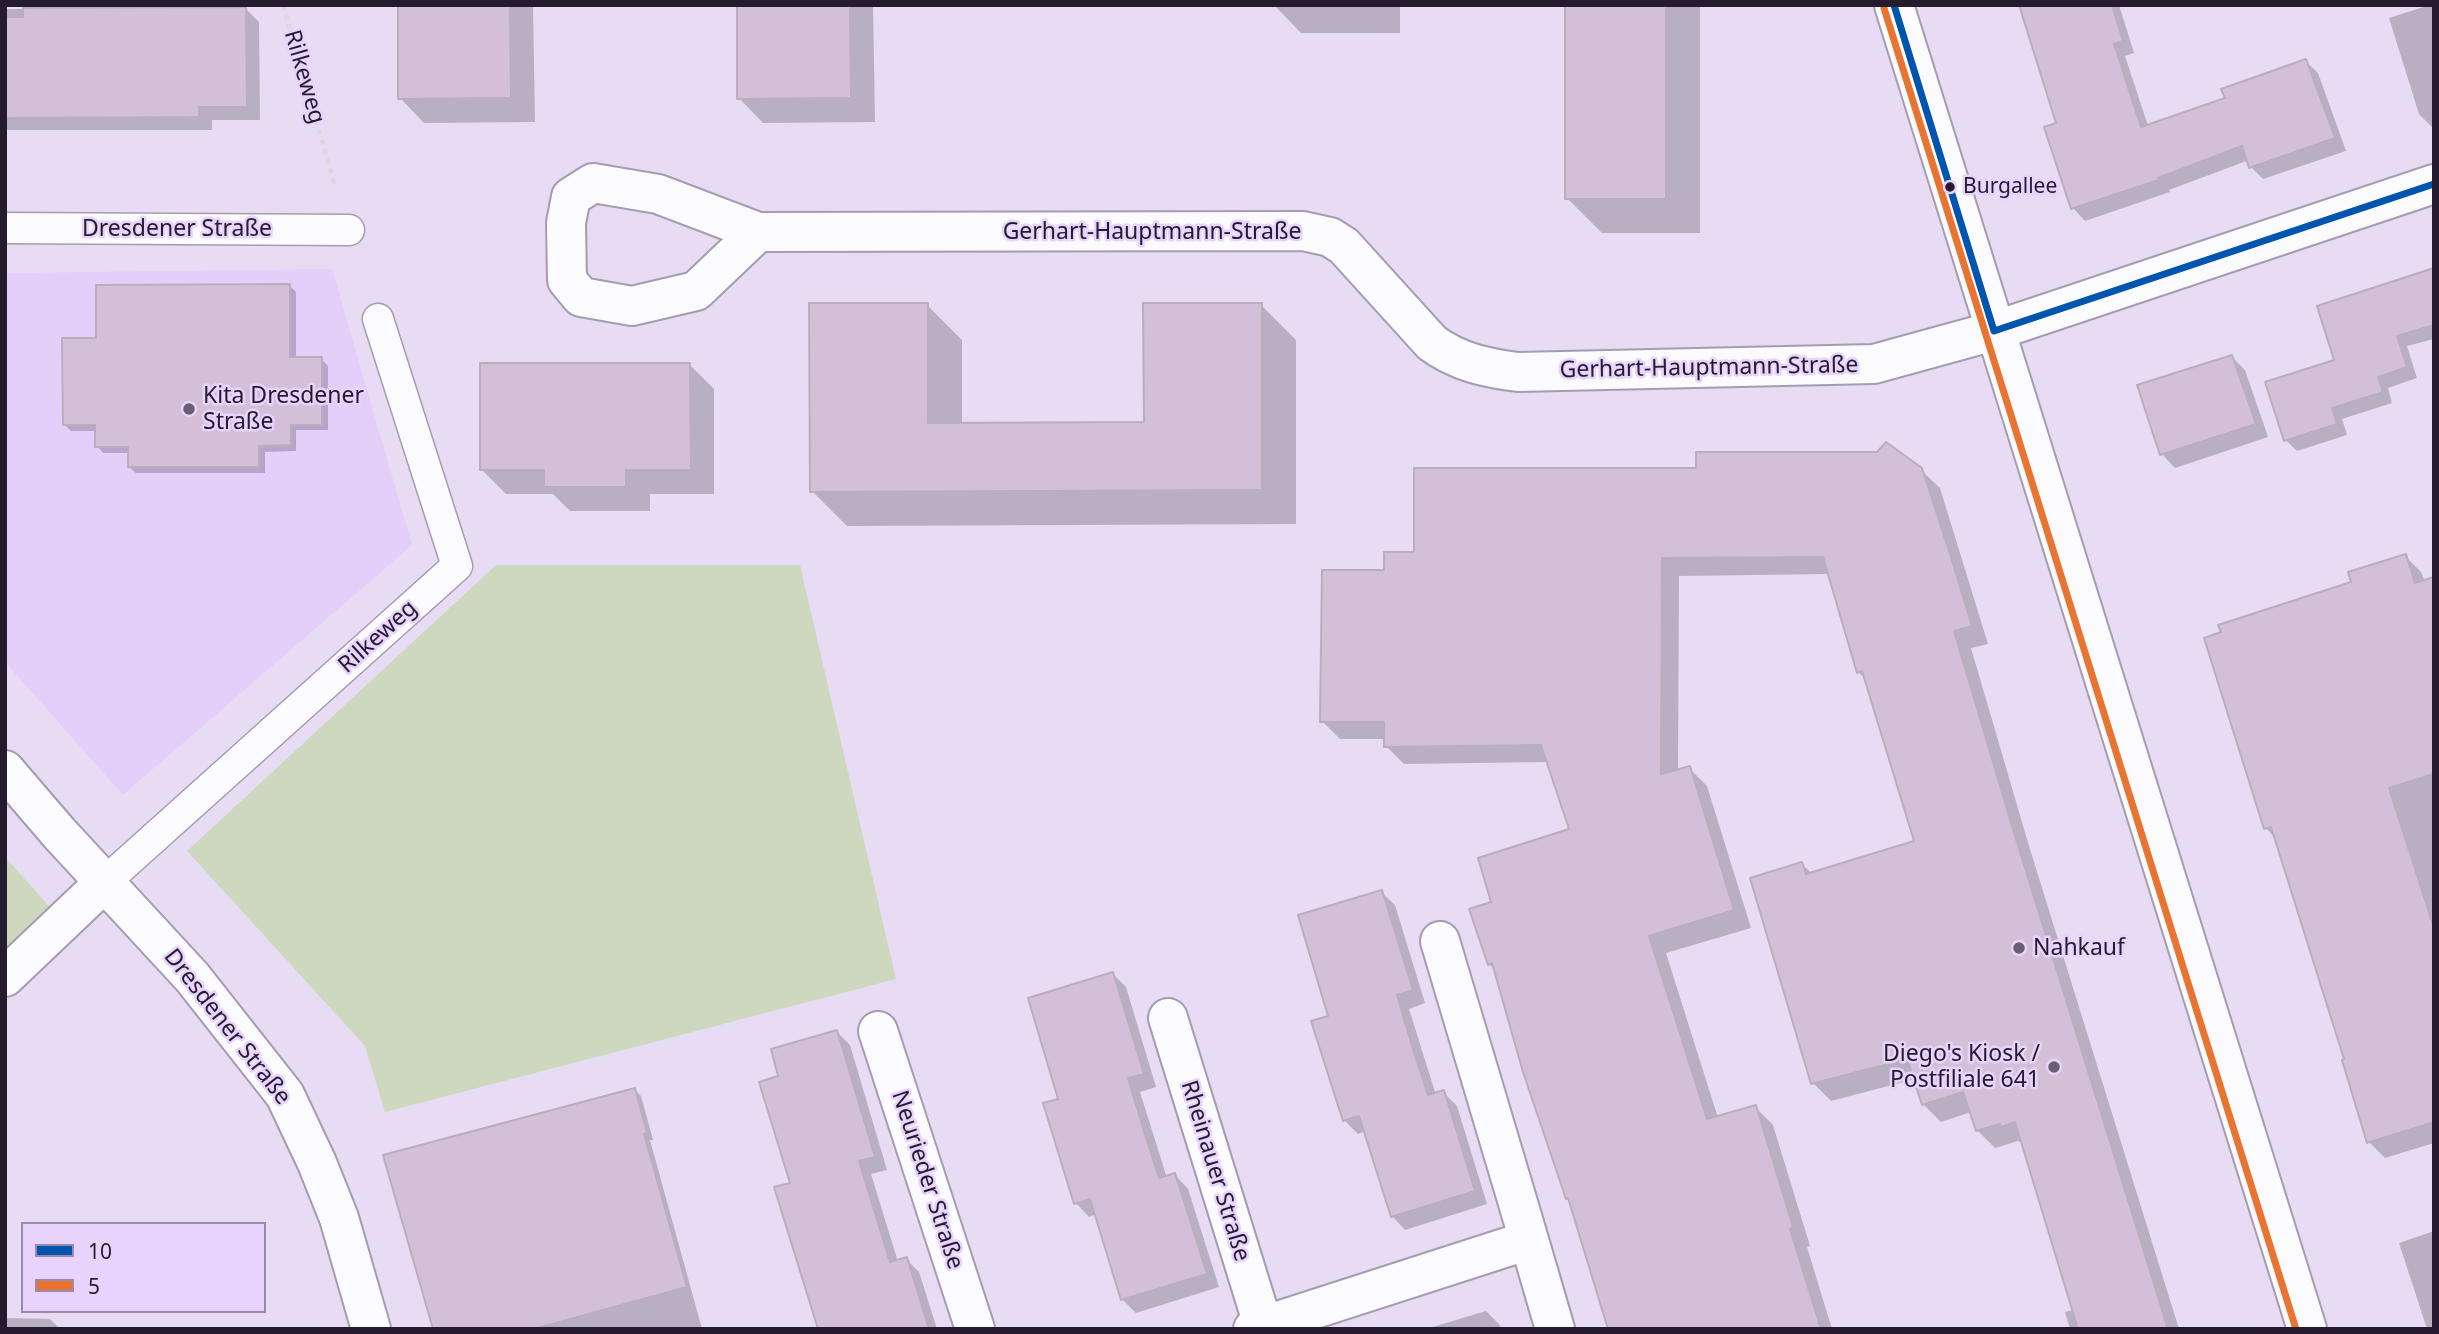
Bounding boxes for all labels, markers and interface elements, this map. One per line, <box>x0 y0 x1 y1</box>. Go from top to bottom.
street label: Rilkeweg <box>277 27 331 127</box>
place label: Burgallee <box>1963 174 2057 200</box>
marker: Burgallee <box>1943 180 1957 194</box>
street label: Dresdener Straße <box>82 215 272 243</box>
street label: Gerhart-Hauptmann-Straße <box>1003 218 1301 246</box>
street label: Gerhart-Hauptmann-Straße <box>1559 352 1859 384</box>
place label: Kita Dresdener Straße <box>203 382 364 436</box>
marker: Kita Dresdener Straße <box>181 401 197 417</box>
street label: Rilkeweg <box>333 595 423 679</box>
place label: Nahkauf <box>2033 934 2125 962</box>
marker: Nahkauf <box>2011 940 2027 956</box>
street label: Dresdener Straße <box>158 944 296 1110</box>
place label: Diego's Kiosk / Postfiliale 641 <box>1883 1040 2040 1094</box>
marker: Diego's Kiosk / Postfiliale 641 <box>2046 1059 2062 1075</box>
street label: Rheinauer Straße <box>1174 1077 1256 1265</box>
street label: Neurieder Straße <box>885 1087 969 1273</box>
legend <box>21 1222 266 1313</box>
text: 10 <box>88 1237 112 1265</box>
text: 5 <box>88 1272 100 1300</box>

